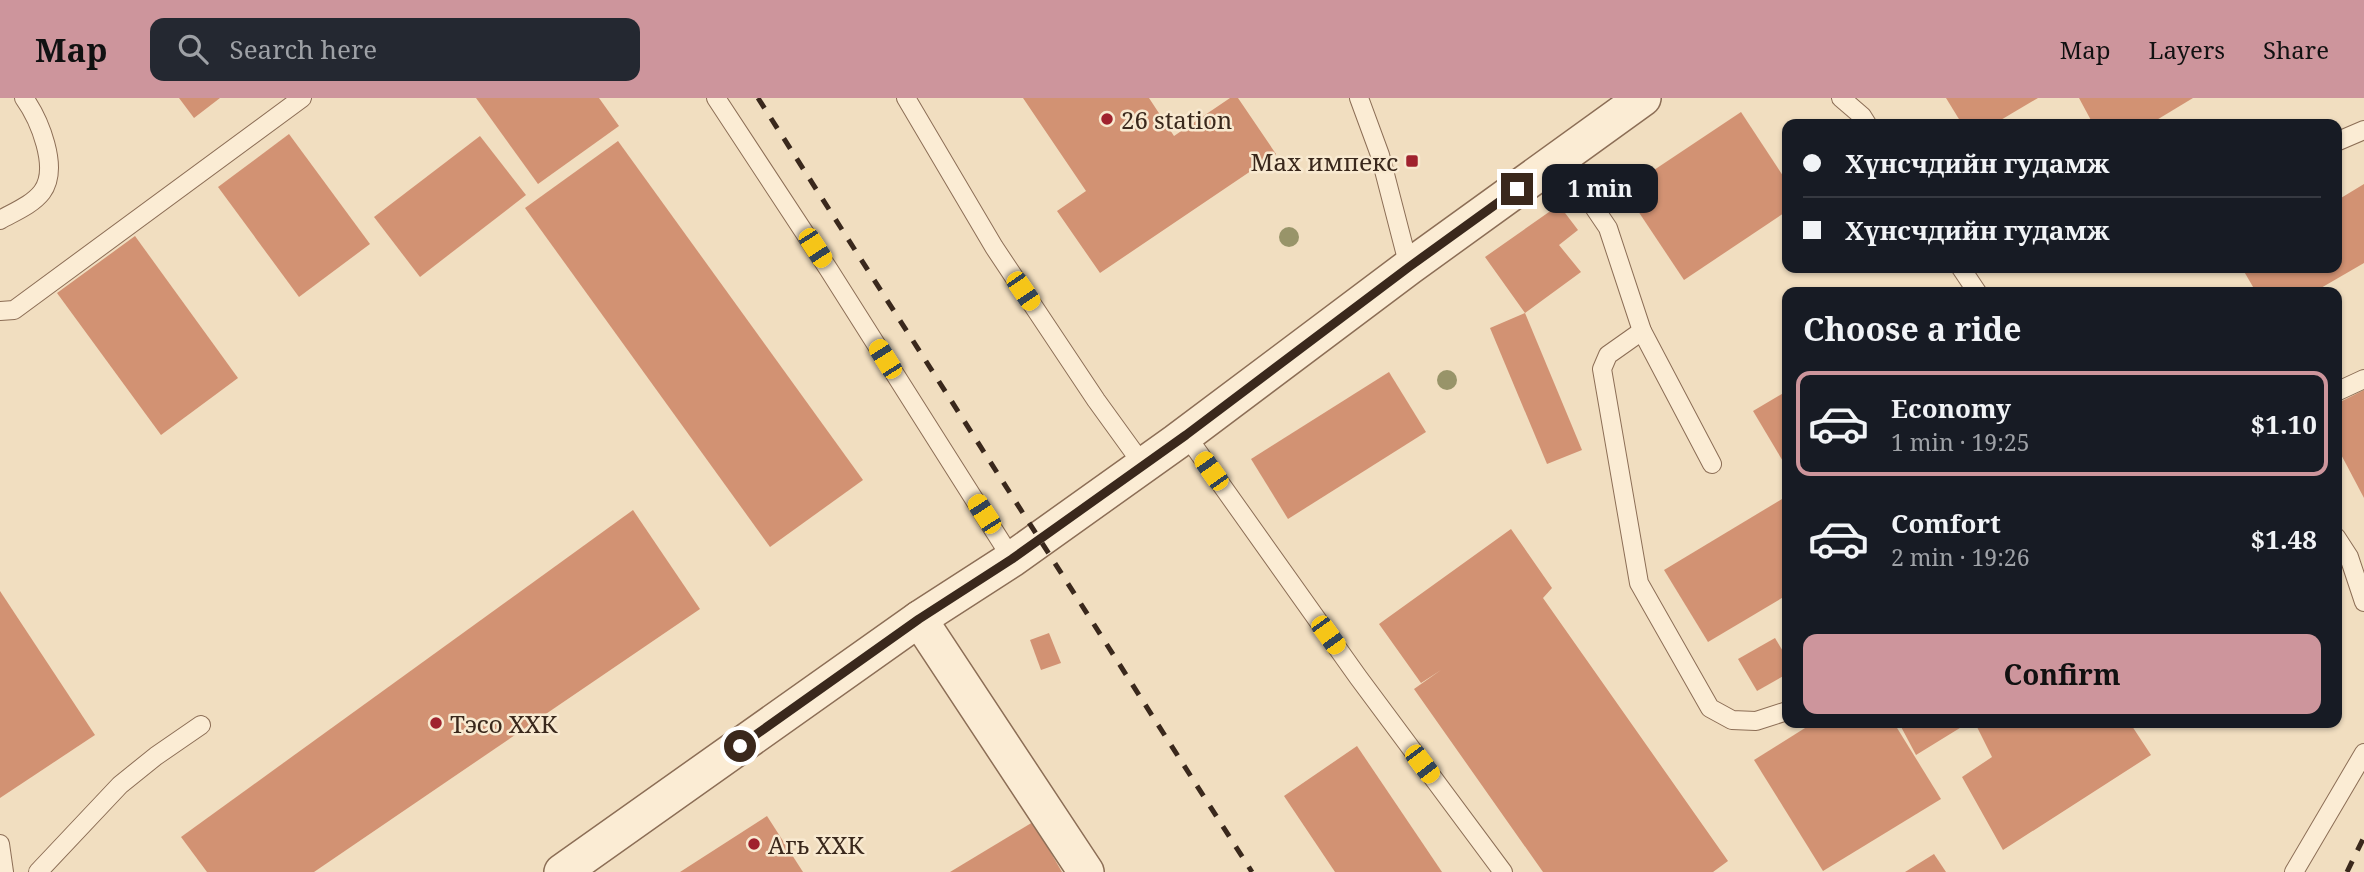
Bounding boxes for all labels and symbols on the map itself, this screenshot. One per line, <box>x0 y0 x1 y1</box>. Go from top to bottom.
place label: 26 station <box>1121 103 1232 136</box>
marker: 26 station <box>1099 111 1115 127</box>
place label: Мах импекс <box>1251 145 1398 178</box>
marker: Мах импекс <box>1404 153 1420 169</box>
callout: 1 min <box>1542 164 1657 214</box>
route end <box>1501 173 1533 205</box>
car <box>795 225 836 271</box>
car <box>1003 268 1044 314</box>
car <box>865 336 906 382</box>
car <box>1191 448 1232 494</box>
car <box>964 491 1005 537</box>
car <box>1308 612 1349 658</box>
place label: Тэсо ХХК <box>450 707 559 740</box>
marker: Тэсо ХХК <box>428 715 444 731</box>
route start <box>724 730 756 762</box>
car <box>1401 741 1444 787</box>
place label: Агь ХХК <box>768 828 865 861</box>
marker: Агь ХХК <box>746 836 762 852</box>

